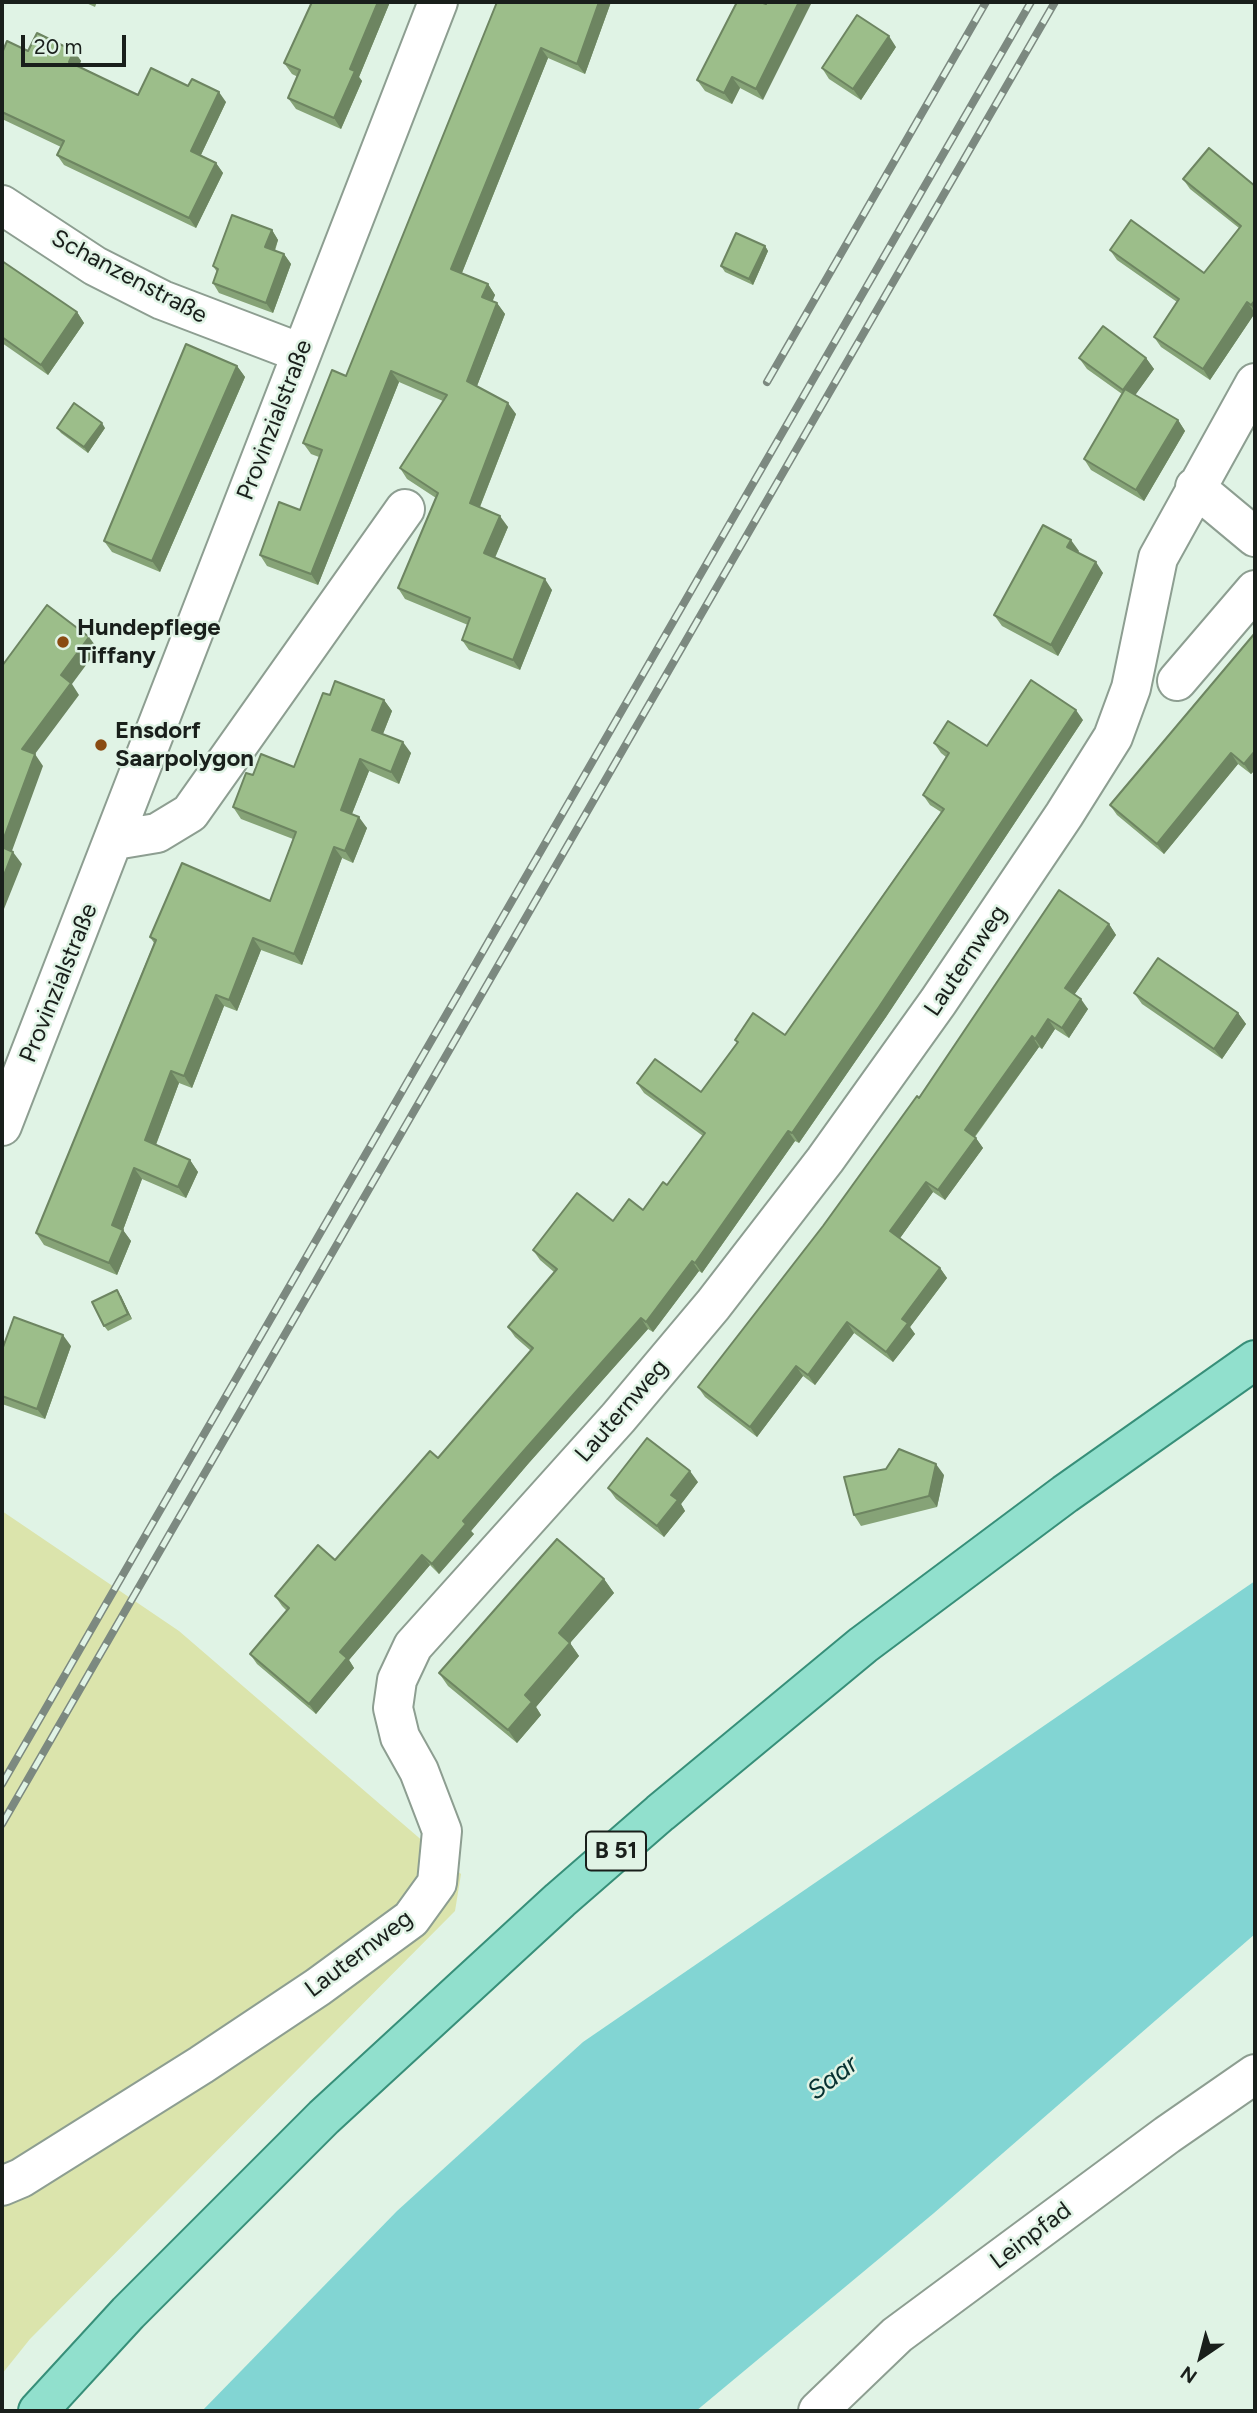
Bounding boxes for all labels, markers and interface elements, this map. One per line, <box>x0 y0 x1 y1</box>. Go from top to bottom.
scale bar <box>24 21 130 65</box>
text: 20 m <box>34 34 82 59</box>
street label: Schanzenstraße <box>46 224 212 330</box>
street label: Provinzialstraße <box>231 336 319 504</box>
place label: Hundepflege Tiffany <box>77 614 221 670</box>
marker: Hundepflege Tiffany <box>55 634 71 650</box>
place label: Ensdorf Saarpolygon <box>115 717 254 773</box>
marker: Ensdorf Saarpolygon <box>93 737 109 753</box>
street label: Provinzialstraße <box>14 899 104 1067</box>
street label: Lauternweg <box>918 900 1014 1022</box>
street label: Lauternweg <box>569 1354 675 1468</box>
road number: B 51 <box>586 1832 646 1870</box>
street label: Lauternweg <box>300 1904 418 2004</box>
water label: Saar <box>802 2049 864 2107</box>
street label: Leinpfad <box>985 2196 1077 2276</box>
north arrow <box>1166 2322 1236 2392</box>
text: N <box>1176 2361 1201 2388</box>

